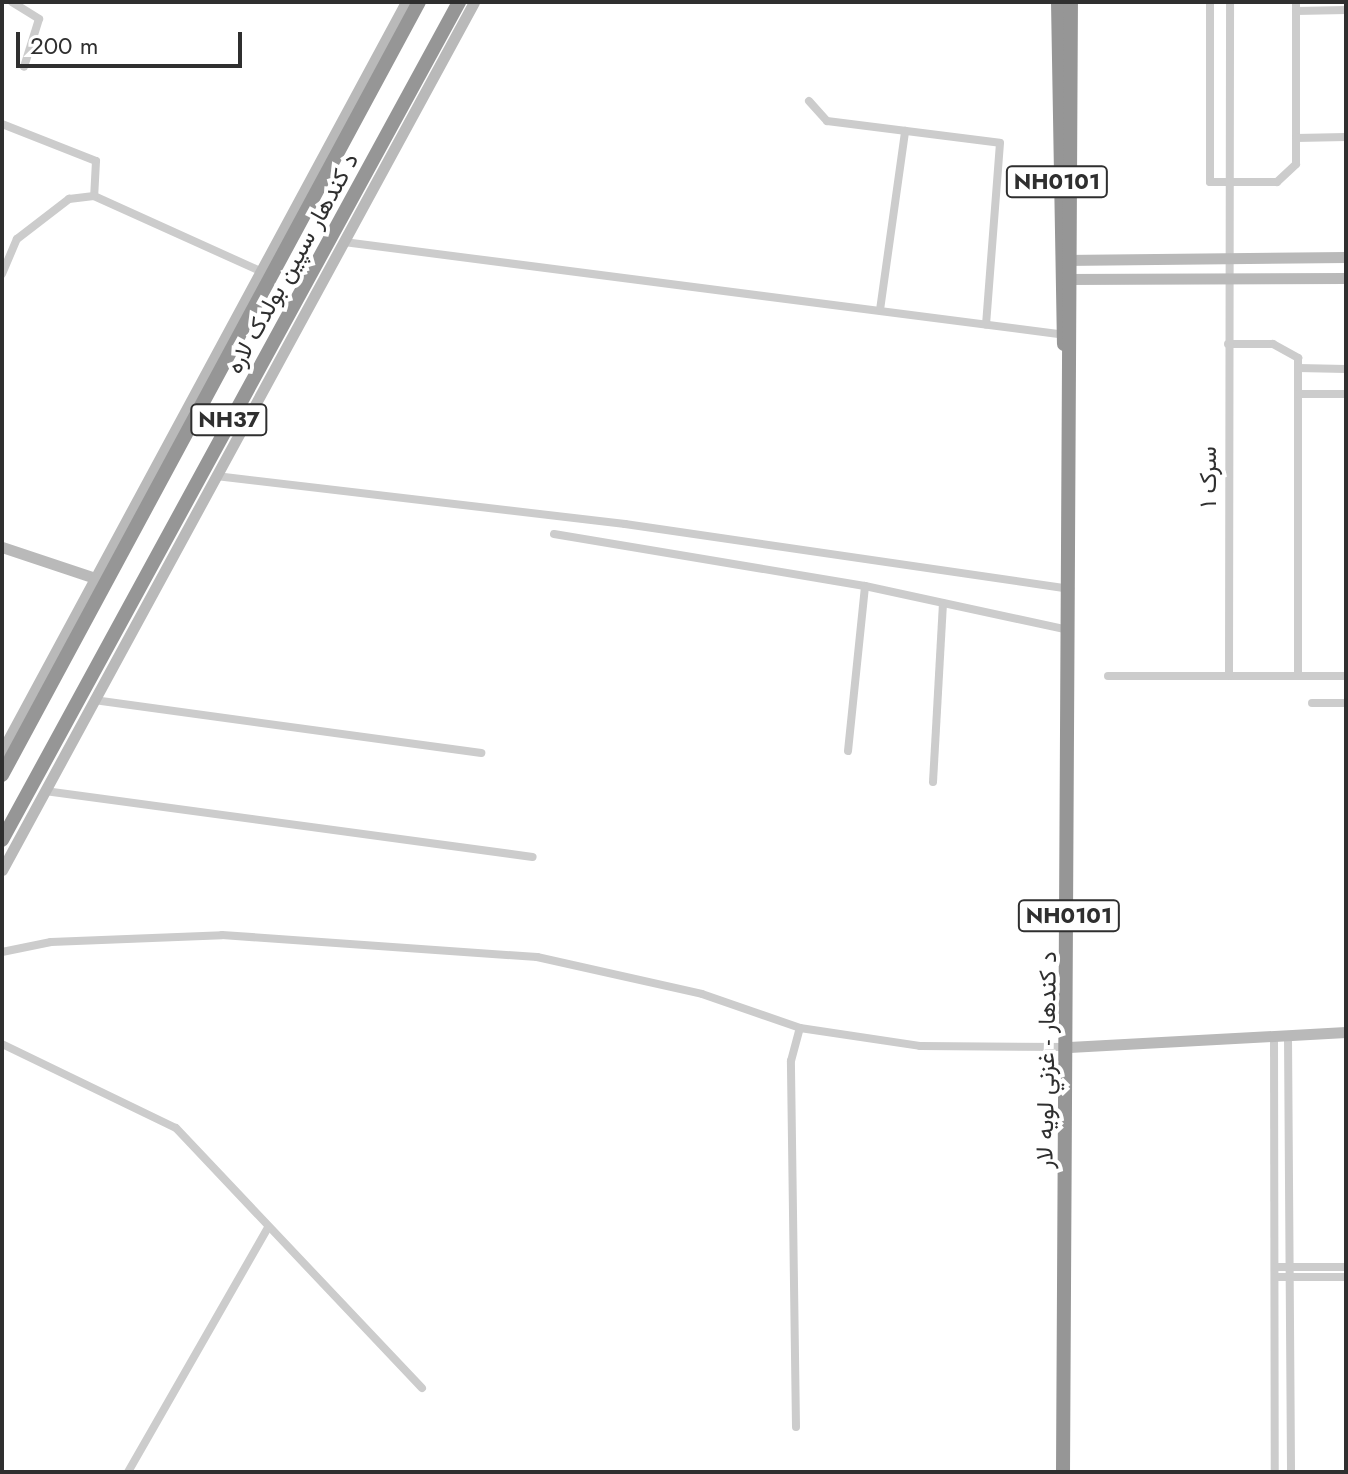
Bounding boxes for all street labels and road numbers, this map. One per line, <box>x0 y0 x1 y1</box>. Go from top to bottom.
street label: د کندهار سپین بولدک لاره <box>219 148 365 378</box>
road number: NH0101 <box>1005 164 1109 200</box>
road number: NH37 <box>189 402 269 438</box>
street label: سرک ۱ <box>1194 446 1222 508</box>
road number: NH0101 <box>1017 898 1121 934</box>
street label: د کندهار - غزني لويه لار <box>1030 951 1062 1169</box>

